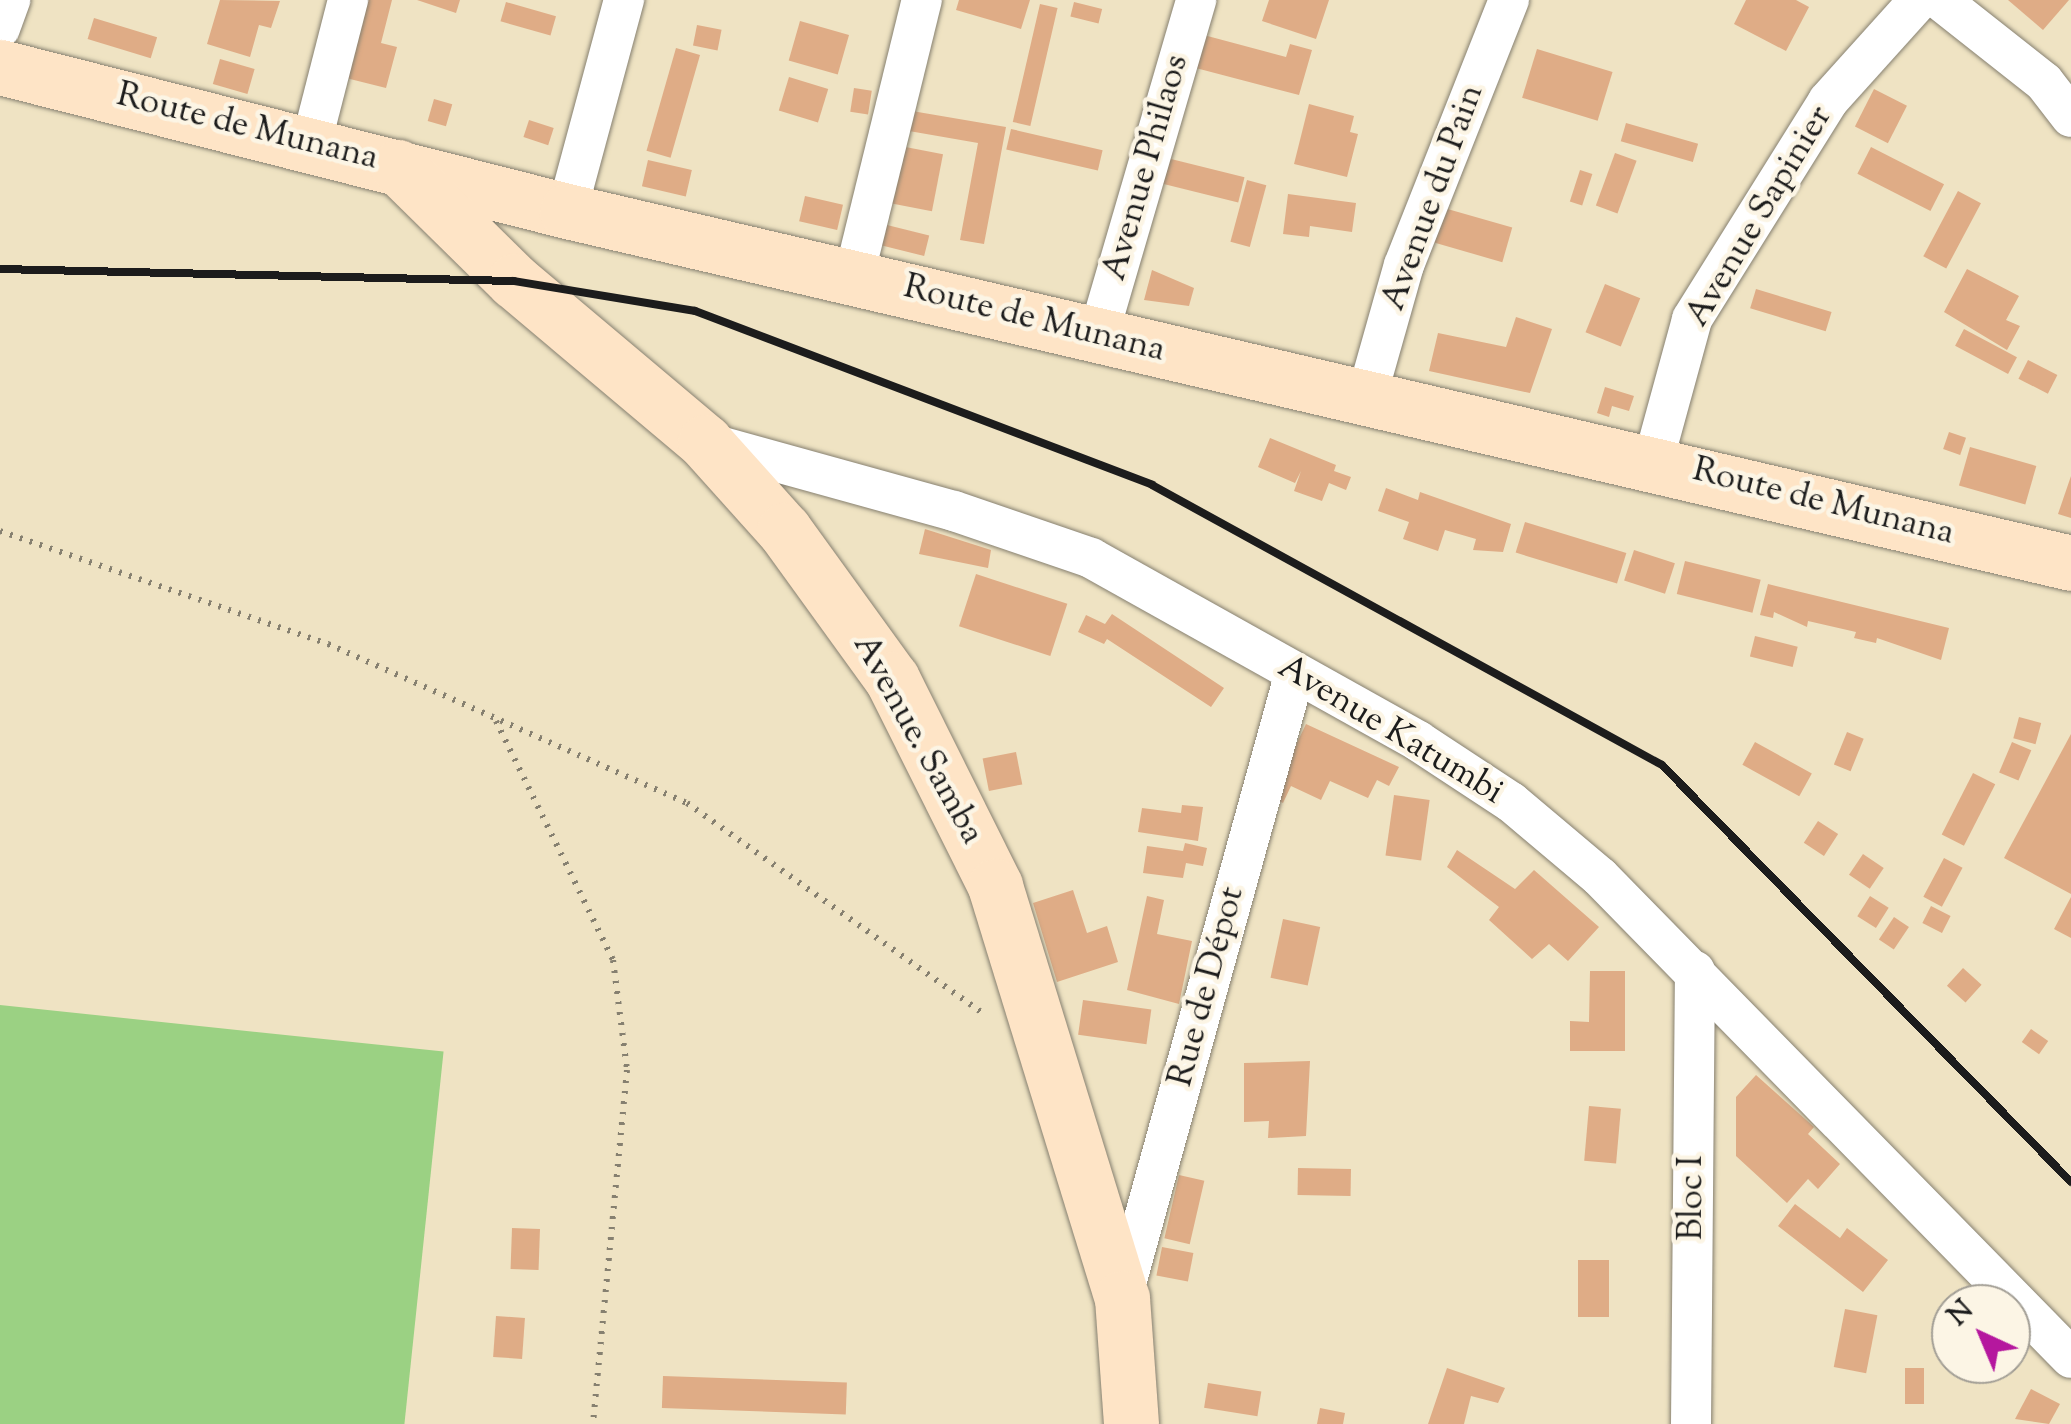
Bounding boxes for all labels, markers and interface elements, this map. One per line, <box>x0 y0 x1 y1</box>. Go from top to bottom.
street label: Avenue Philaos <box>1095 50 1199 286</box>
street label: Route de Munana <box>112 75 382 181</box>
street label: Avenue du Pain <box>1374 79 1494 317</box>
street label: Avenue Sapinier <box>1678 99 1842 335</box>
street label: Route de Munana <box>899 267 1169 373</box>
street label: Route de Munana <box>1688 450 1958 556</box>
street label: Avenue. Samba <box>842 628 992 852</box>
street label: Avenue Katumbi <box>1270 647 1510 815</box>
street label: Rue de Dépot <box>1161 882 1255 1092</box>
street label: Bloc I <box>1672 1155 1714 1241</box>
north arrow <box>1931 1284 2031 1384</box>
text: N <box>1940 1292 1983 1336</box>

